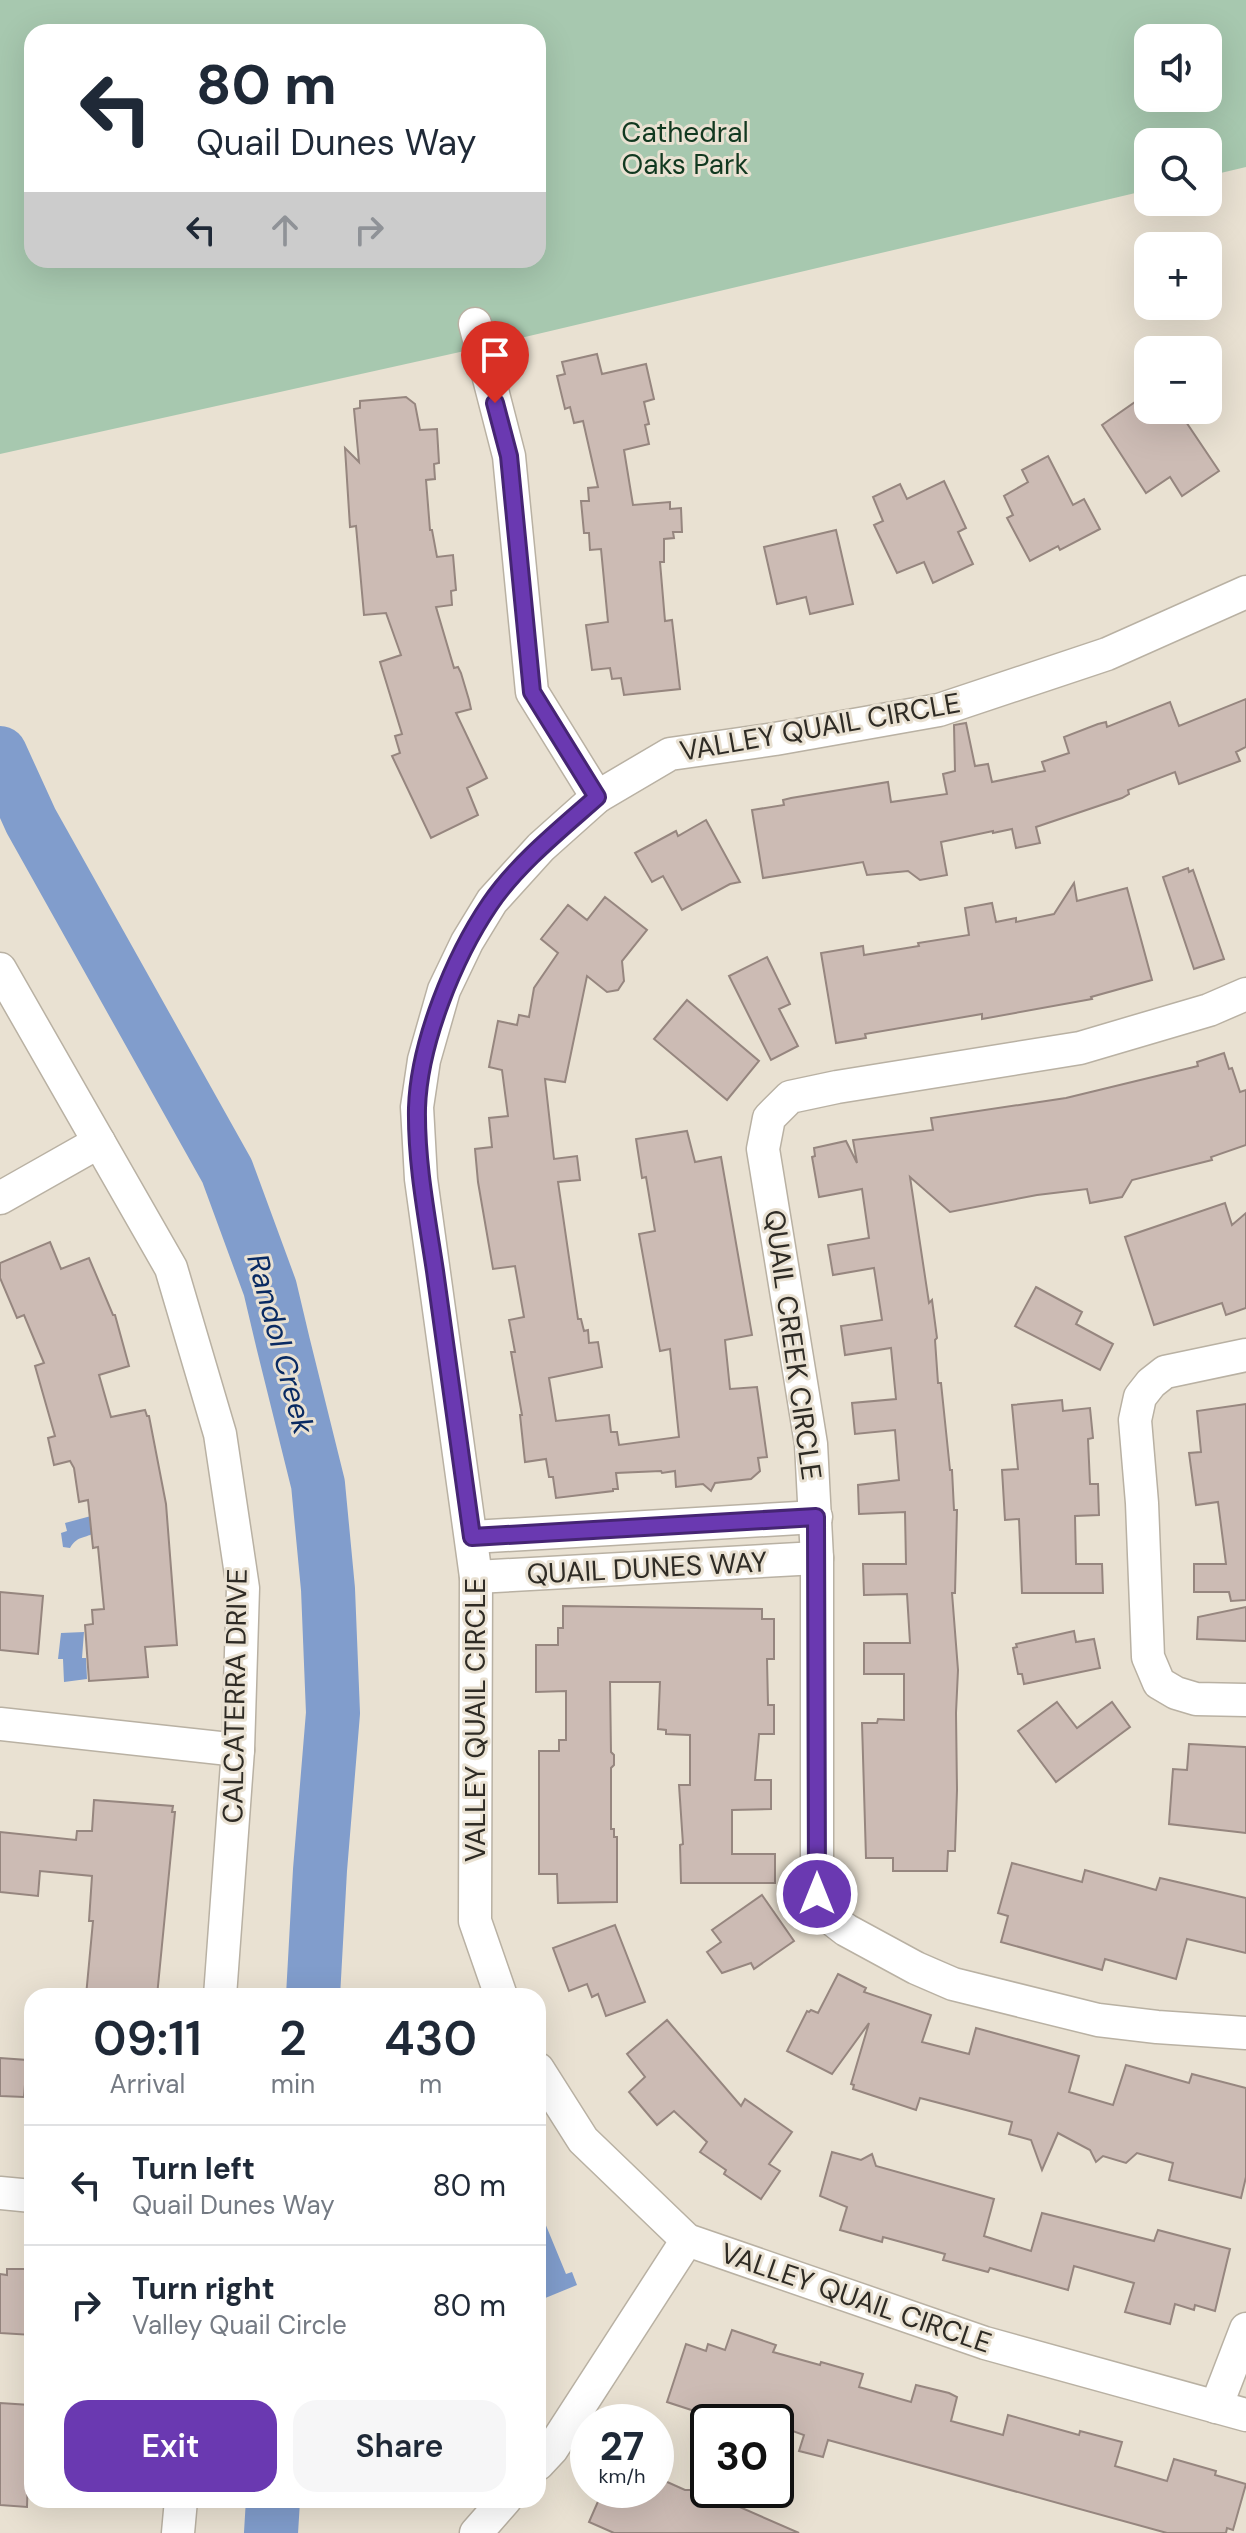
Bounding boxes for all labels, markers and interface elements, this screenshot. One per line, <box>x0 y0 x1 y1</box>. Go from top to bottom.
map controls <box>1134 24 1222 424</box>
button: sound <box>1134 24 1222 112</box>
text: 80 m <box>196 48 337 121</box>
icon: left <box>64 56 168 160</box>
park label: Cathedral Oaks Park <box>621 114 749 183</box>
text: Quail Dunes Way <box>196 119 477 166</box>
button: search <box>1134 128 1222 216</box>
icon: left <box>179 208 223 252</box>
icon: ahead <box>263 208 307 252</box>
icon: right <box>347 208 391 252</box>
button: + <box>1134 232 1222 320</box>
pin <box>461 321 529 403</box>
icon: arrive <box>473 333 517 377</box>
button: − <box>1134 336 1222 424</box>
street label: VALLEY QUAIL CIRCLE <box>677 684 963 770</box>
street label: QUAIL CREEK CIRCLE <box>756 1207 830 1483</box>
water label: Randol Creek <box>238 1250 324 1439</box>
street label: QUAIL DUNES WAY <box>526 1543 768 1593</box>
street label: CALCATERRA DRIVE <box>214 1568 256 1824</box>
street label: VALLEY QUAIL CIRCLE <box>457 1578 494 1862</box>
position arrow <box>775 1852 859 1936</box>
text: 09:11 <box>93 2007 202 2070</box>
text: 2 <box>279 2007 307 2070</box>
text: 430 <box>384 2007 477 2070</box>
text: Arrival <box>110 2067 185 2101</box>
text: min <box>271 2067 315 2101</box>
text: m <box>419 2067 442 2101</box>
text: Turn left <box>132 2149 255 2188</box>
icon: left <box>64 2163 108 2207</box>
text: 80 m <box>433 2166 506 2205</box>
text: Quail Dunes Way <box>132 2188 335 2222</box>
street label: VALLEY QUAIL CIRCLE <box>716 2234 996 2362</box>
text: Turn right <box>132 2269 275 2308</box>
icon: right <box>64 2283 108 2327</box>
text: 80 m <box>433 2286 506 2325</box>
text: Valley Quail Circle <box>132 2308 347 2342</box>
button: Exit <box>64 2400 277 2492</box>
button: Share <box>293 2400 506 2492</box>
speed limit sign: 30 <box>690 2404 794 2508</box>
text: 27 <box>600 2420 644 2472</box>
text: km/h <box>598 2463 646 2489</box>

